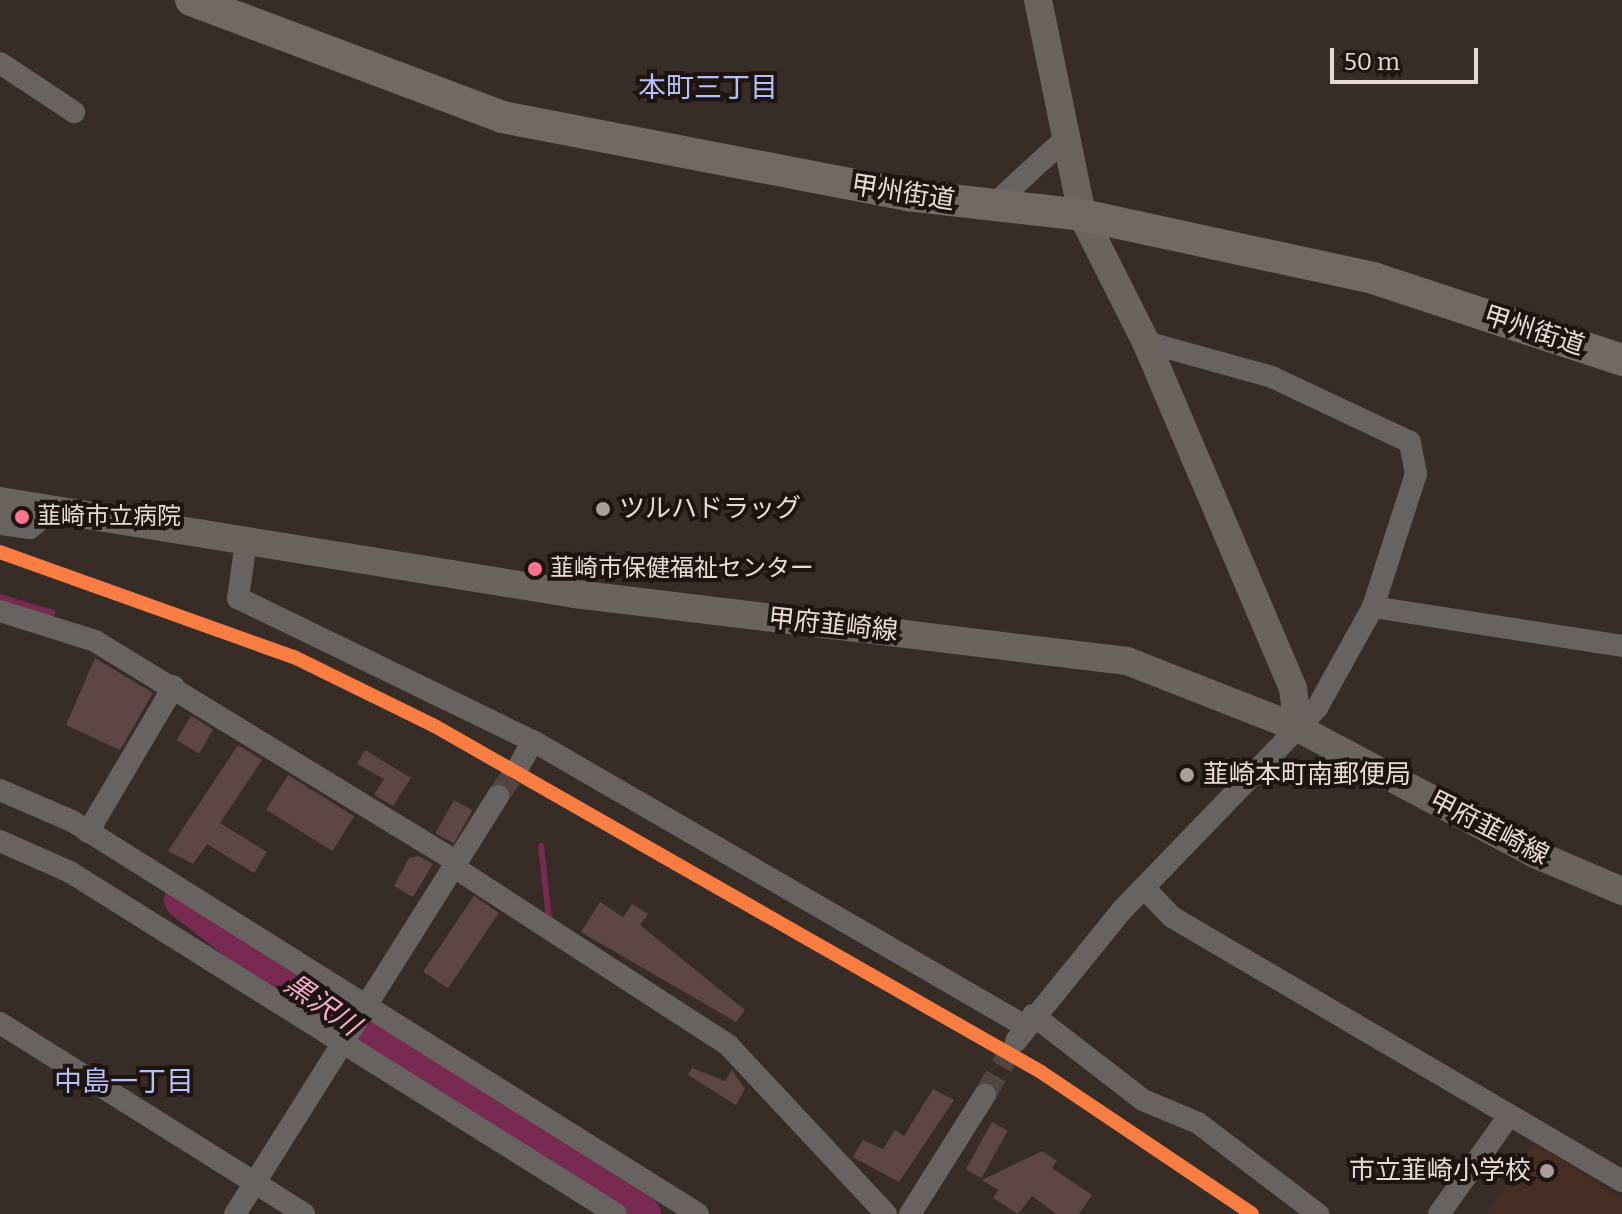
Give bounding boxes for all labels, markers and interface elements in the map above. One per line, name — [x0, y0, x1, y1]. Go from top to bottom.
scale bar — [1334, 32, 1482, 82]
text: 50 m — [1344, 48, 1400, 76]
district label: 本町三丁目 — [638, 71, 778, 105]
street label: 甲州街道 — [849, 169, 957, 217]
street label: 甲州街道 — [1480, 300, 1588, 362]
place label: ツルハドラッグ — [619, 493, 801, 525]
marker: ツルハドラッグ — [594, 500, 612, 518]
place label: 韮崎市立病院 — [37, 503, 181, 531]
marker: 韮崎市立病院 — [14, 509, 30, 525]
place label: 韮崎市保健福祉センター — [550, 555, 814, 583]
marker: 韮崎市保健福祉センター — [527, 561, 543, 577]
street label: 甲府韮崎線 — [767, 603, 899, 647]
place label: 韮崎本町南郵便局 — [1203, 759, 1411, 791]
marker: 韮崎本町南郵便局 — [1178, 766, 1196, 784]
street label: 甲府韮崎線 — [1424, 785, 1554, 871]
water label: 黒沢川 — [278, 967, 366, 1043]
district label: 中島一丁目 — [54, 1065, 194, 1099]
place label: 市立韮崎小学校 — [1349, 1155, 1531, 1187]
marker: 市立韮崎小学校 — [1538, 1162, 1556, 1180]

